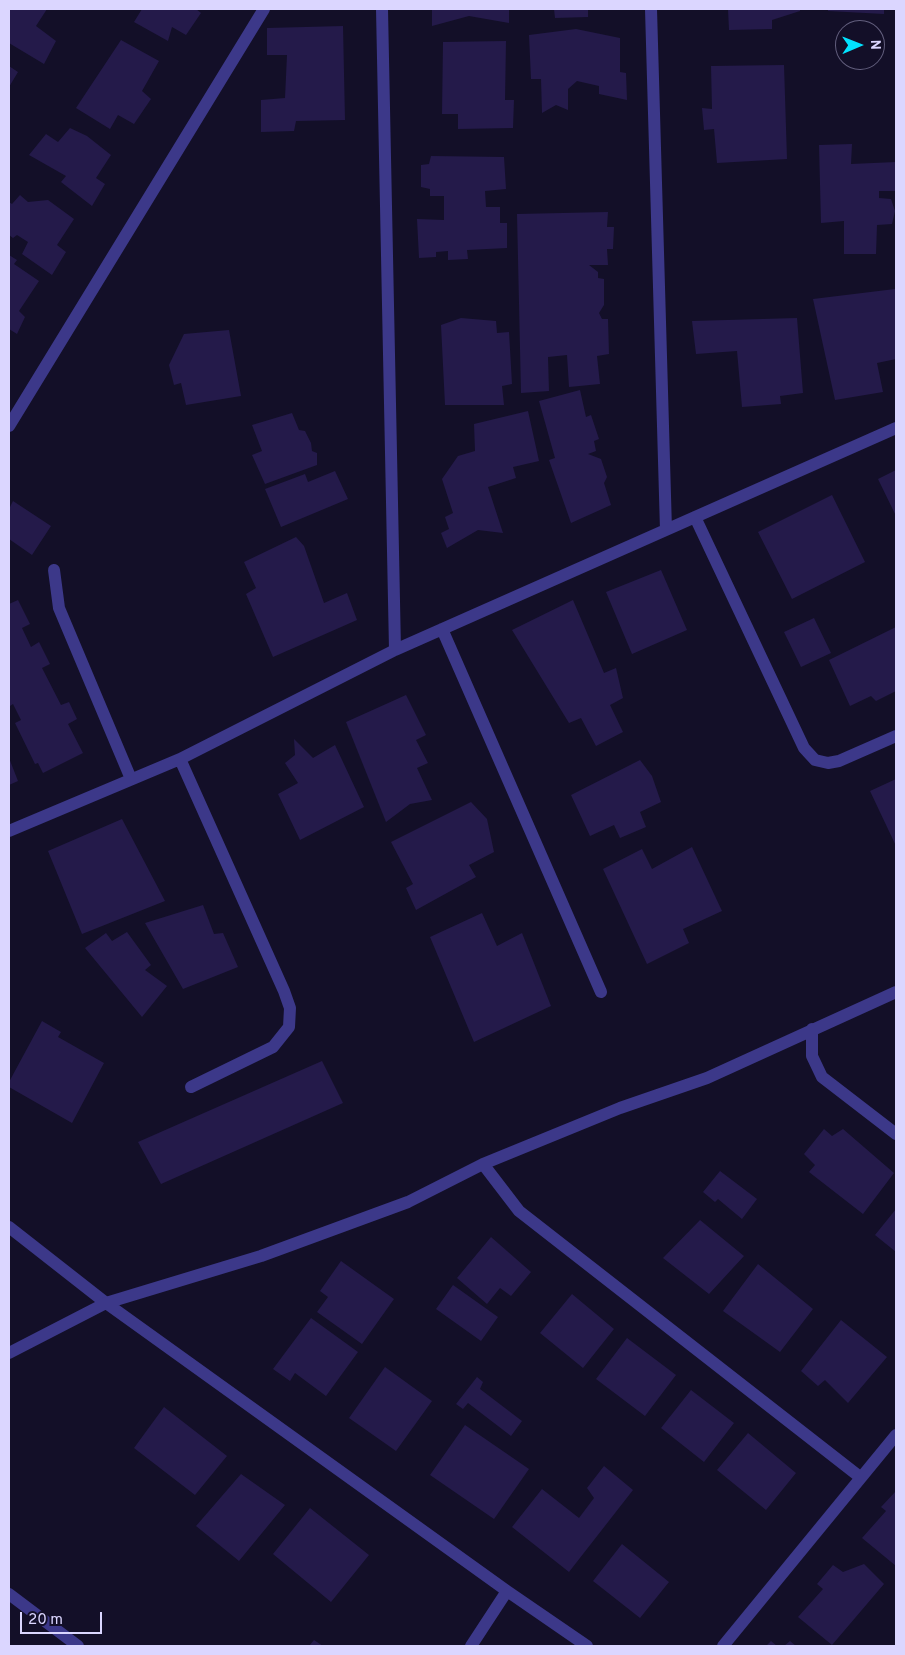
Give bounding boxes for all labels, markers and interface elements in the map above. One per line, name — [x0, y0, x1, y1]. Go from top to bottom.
north arrow — [835, 20, 885, 70]
text: N — [866, 40, 883, 50]
scale bar — [22, 1602, 105, 1634]
text: 20 m — [28, 1611, 63, 1630]

